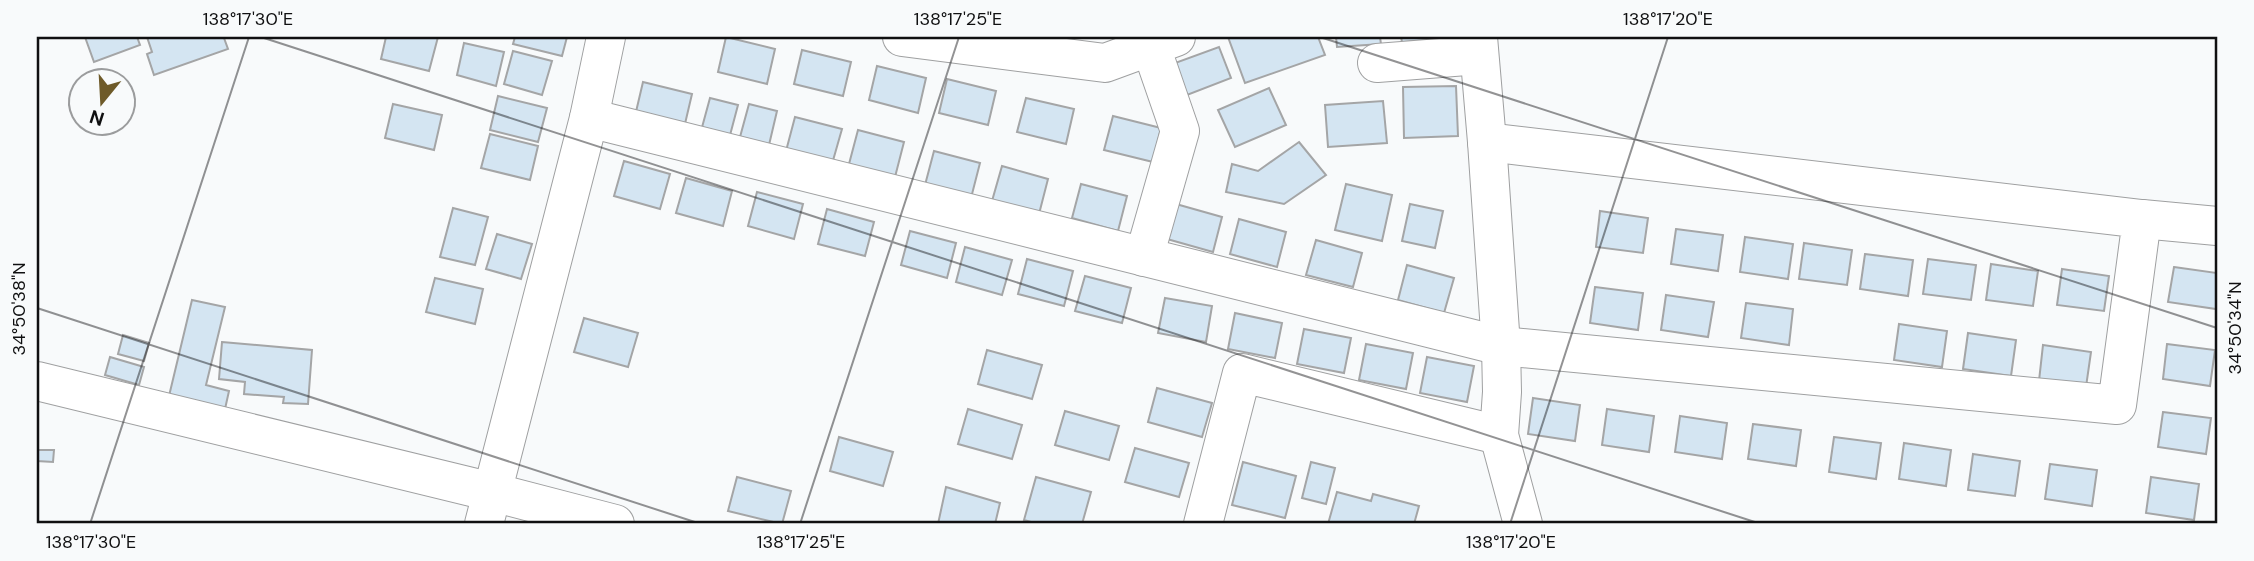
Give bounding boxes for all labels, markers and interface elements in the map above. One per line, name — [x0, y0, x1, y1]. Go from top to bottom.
text: 138°17'30"E — [203, 7, 293, 31]
text: 138°17'25"E — [914, 7, 1002, 31]
text: 138°17'20"E — [1623, 7, 1713, 31]
north arrow — [66, 66, 136, 136]
text: N — [86, 104, 107, 132]
text: 34°50'38"N — [7, 262, 31, 356]
text: 34°50'34"N — [2223, 281, 2247, 375]
text: 138°17'30"E — [46, 530, 136, 554]
text: 138°17'25"E — [757, 530, 845, 554]
text: 138°17'20"E — [1466, 530, 1556, 554]

